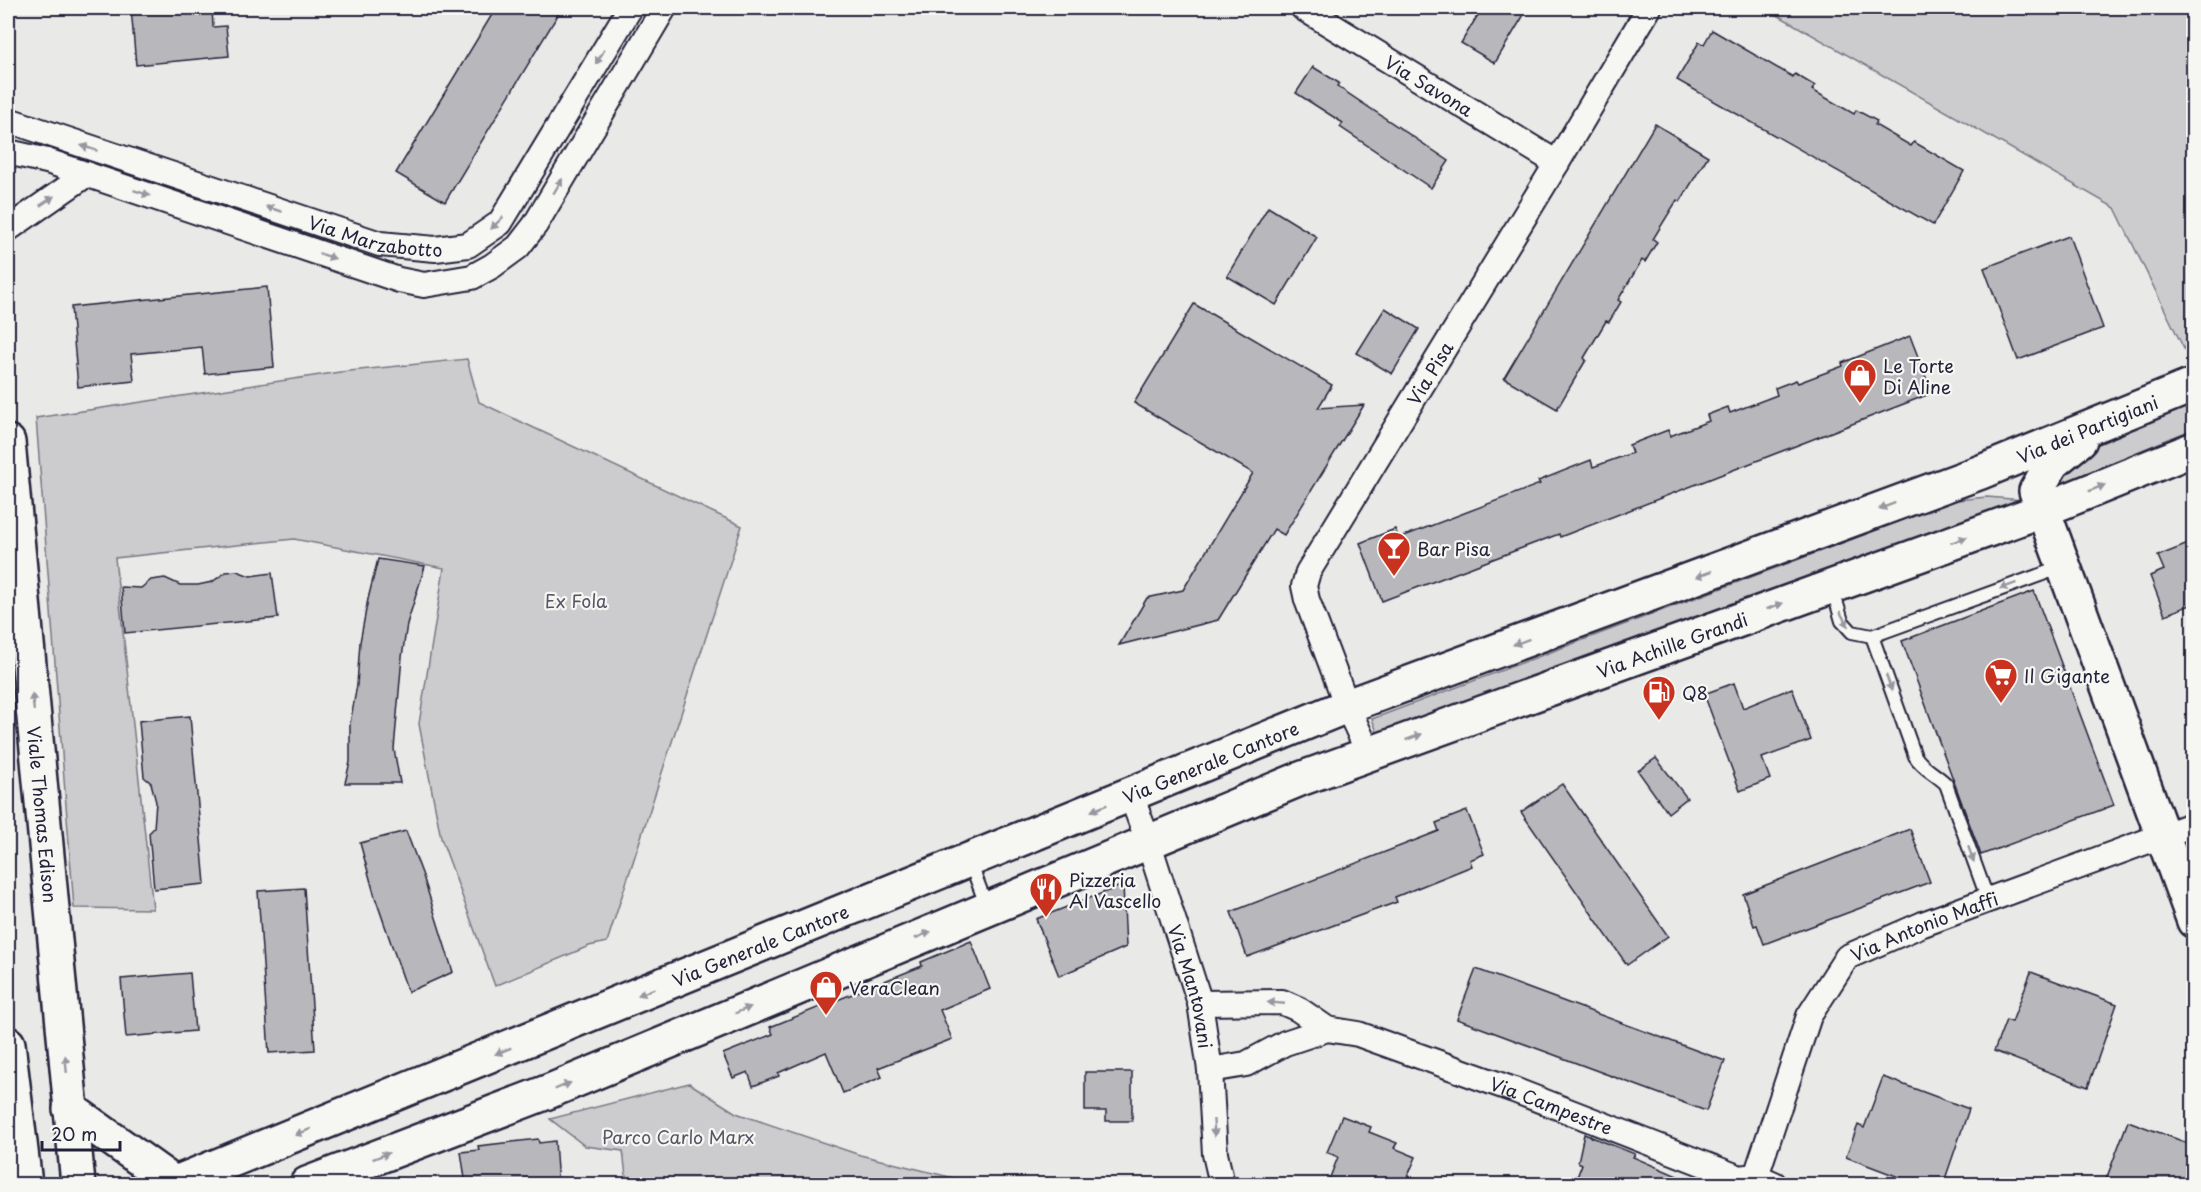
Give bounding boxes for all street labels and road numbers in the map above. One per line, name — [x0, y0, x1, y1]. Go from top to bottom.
street label: Via Savona — [1380, 48, 1479, 123]
street label: Via Marzabotto — [305, 208, 444, 263]
street label: Via Pisa — [1399, 335, 1459, 410]
street label: Via dei Partigiani — [2012, 388, 2162, 470]
street label: Via Achille Grandi — [1593, 605, 1751, 684]
street label: Via Generale Cantore — [1118, 714, 1303, 810]
street label: Viale Thomas Edison — [21, 725, 65, 904]
street label: Via Antonio Maffi — [1846, 884, 2002, 967]
street label: Via Generale Cantore — [668, 897, 852, 993]
street label: Via Mantovani — [1162, 921, 1220, 1050]
street label: Via Campestre — [1486, 1069, 1617, 1141]

